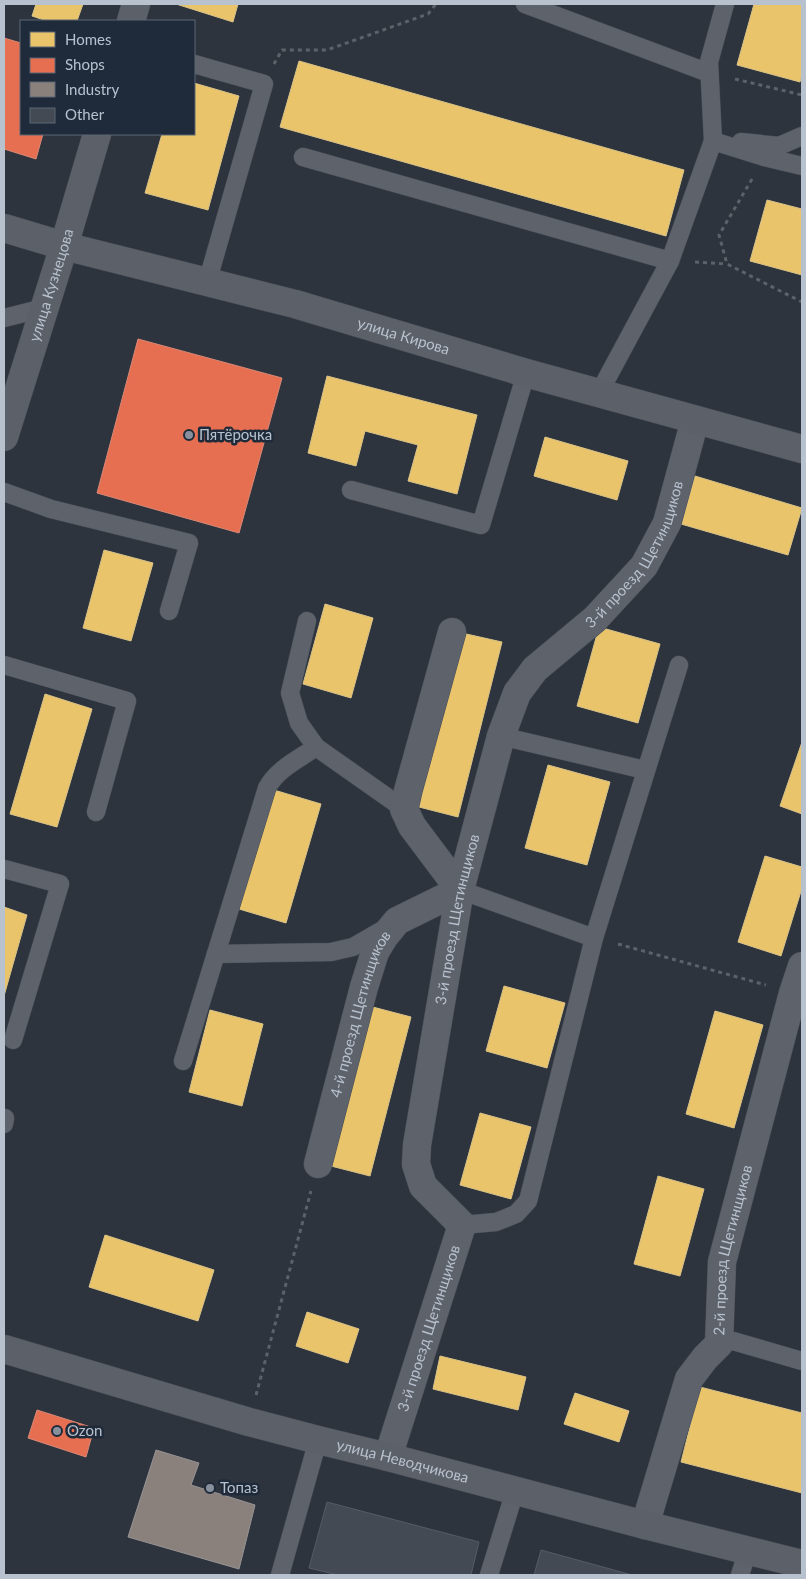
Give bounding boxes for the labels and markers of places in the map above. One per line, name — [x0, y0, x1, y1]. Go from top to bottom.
place label: Пятёрочка — [199, 425, 272, 443]
marker: Пятёрочка — [183, 429, 195, 441]
place label: Ozon — [67, 1421, 102, 1439]
marker: Ozon — [51, 1425, 63, 1437]
place label: Топаз — [220, 1478, 258, 1496]
marker: Топаз — [204, 1482, 216, 1494]

